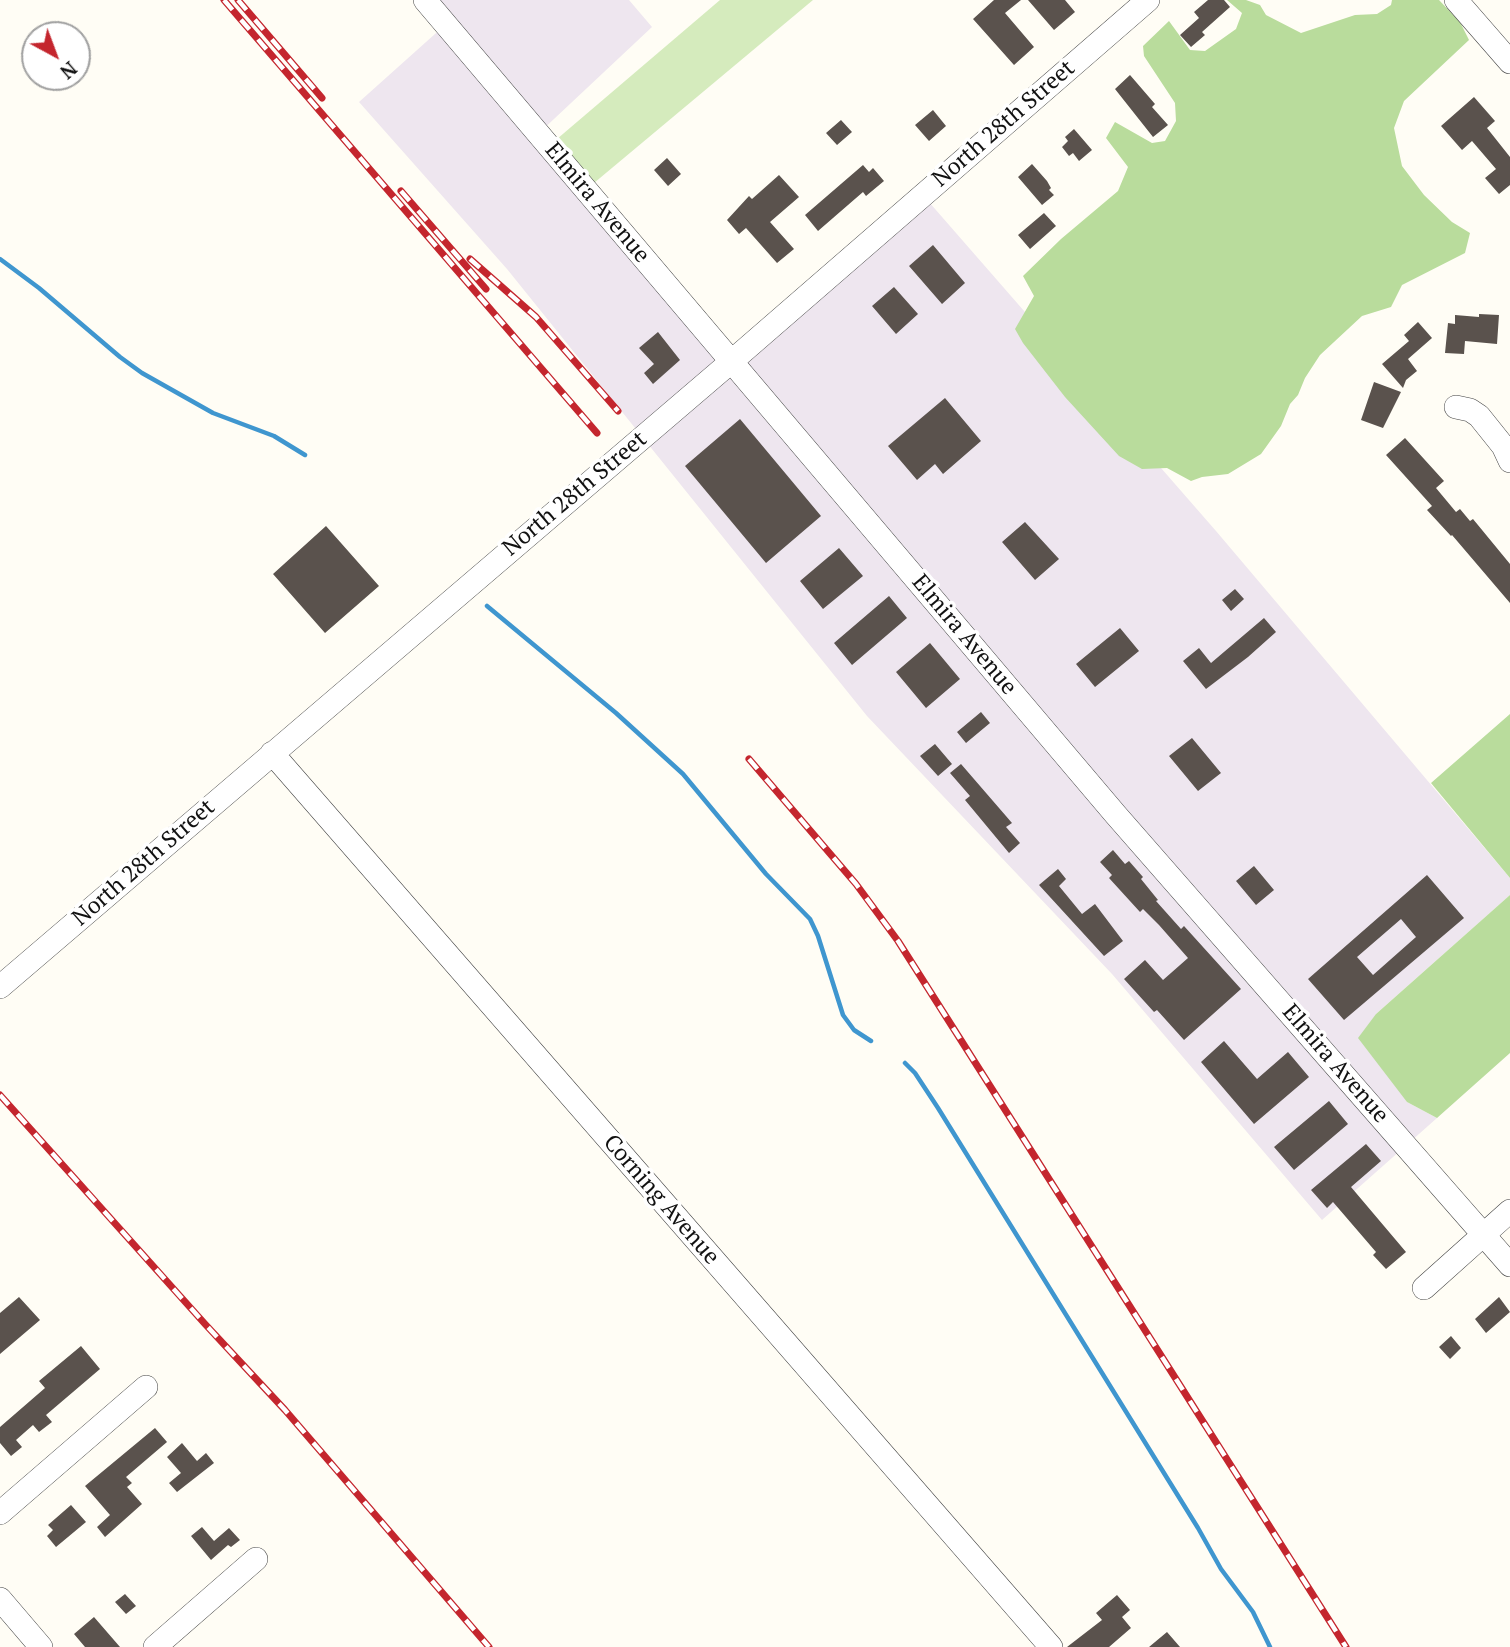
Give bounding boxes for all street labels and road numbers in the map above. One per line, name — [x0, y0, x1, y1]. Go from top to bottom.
street label: North 28th Street — [927, 55, 1081, 193]
street label: Elmira Avenue — [539, 137, 655, 269]
street label: North 28th Street — [497, 426, 653, 562]
street label: Elmira Avenue — [906, 569, 1022, 701]
street label: North 28th Street — [67, 794, 221, 932]
street label: Elmira Avenue — [1276, 999, 1394, 1129]
street label: Corning Avenue — [597, 1129, 725, 1271]

